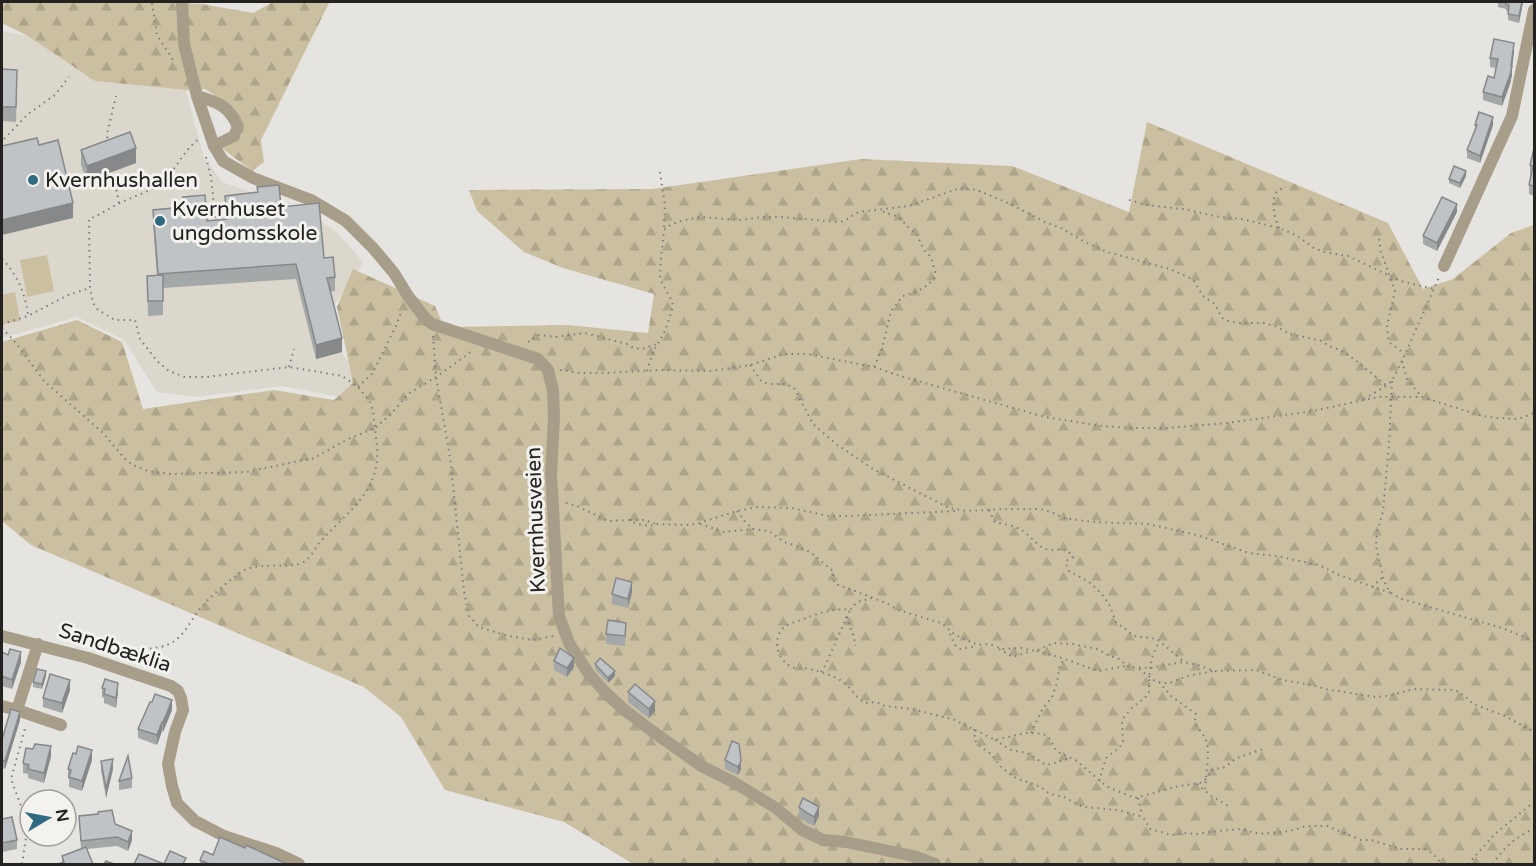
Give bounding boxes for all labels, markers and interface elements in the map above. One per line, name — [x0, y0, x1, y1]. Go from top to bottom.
place label: Kvernhushallen — [45, 168, 198, 193]
marker: Kvernhushallen — [26, 173, 40, 187]
place label: Kvernhuset ungdomsskole — [172, 197, 318, 246]
marker: Kvernhuset ungdomsskole — [153, 214, 167, 228]
street label: Kvernhusveien — [521, 447, 551, 593]
street label: Sandbæklia — [56, 618, 174, 678]
north arrow — [18, 788, 78, 848]
text: N — [51, 808, 73, 824]

